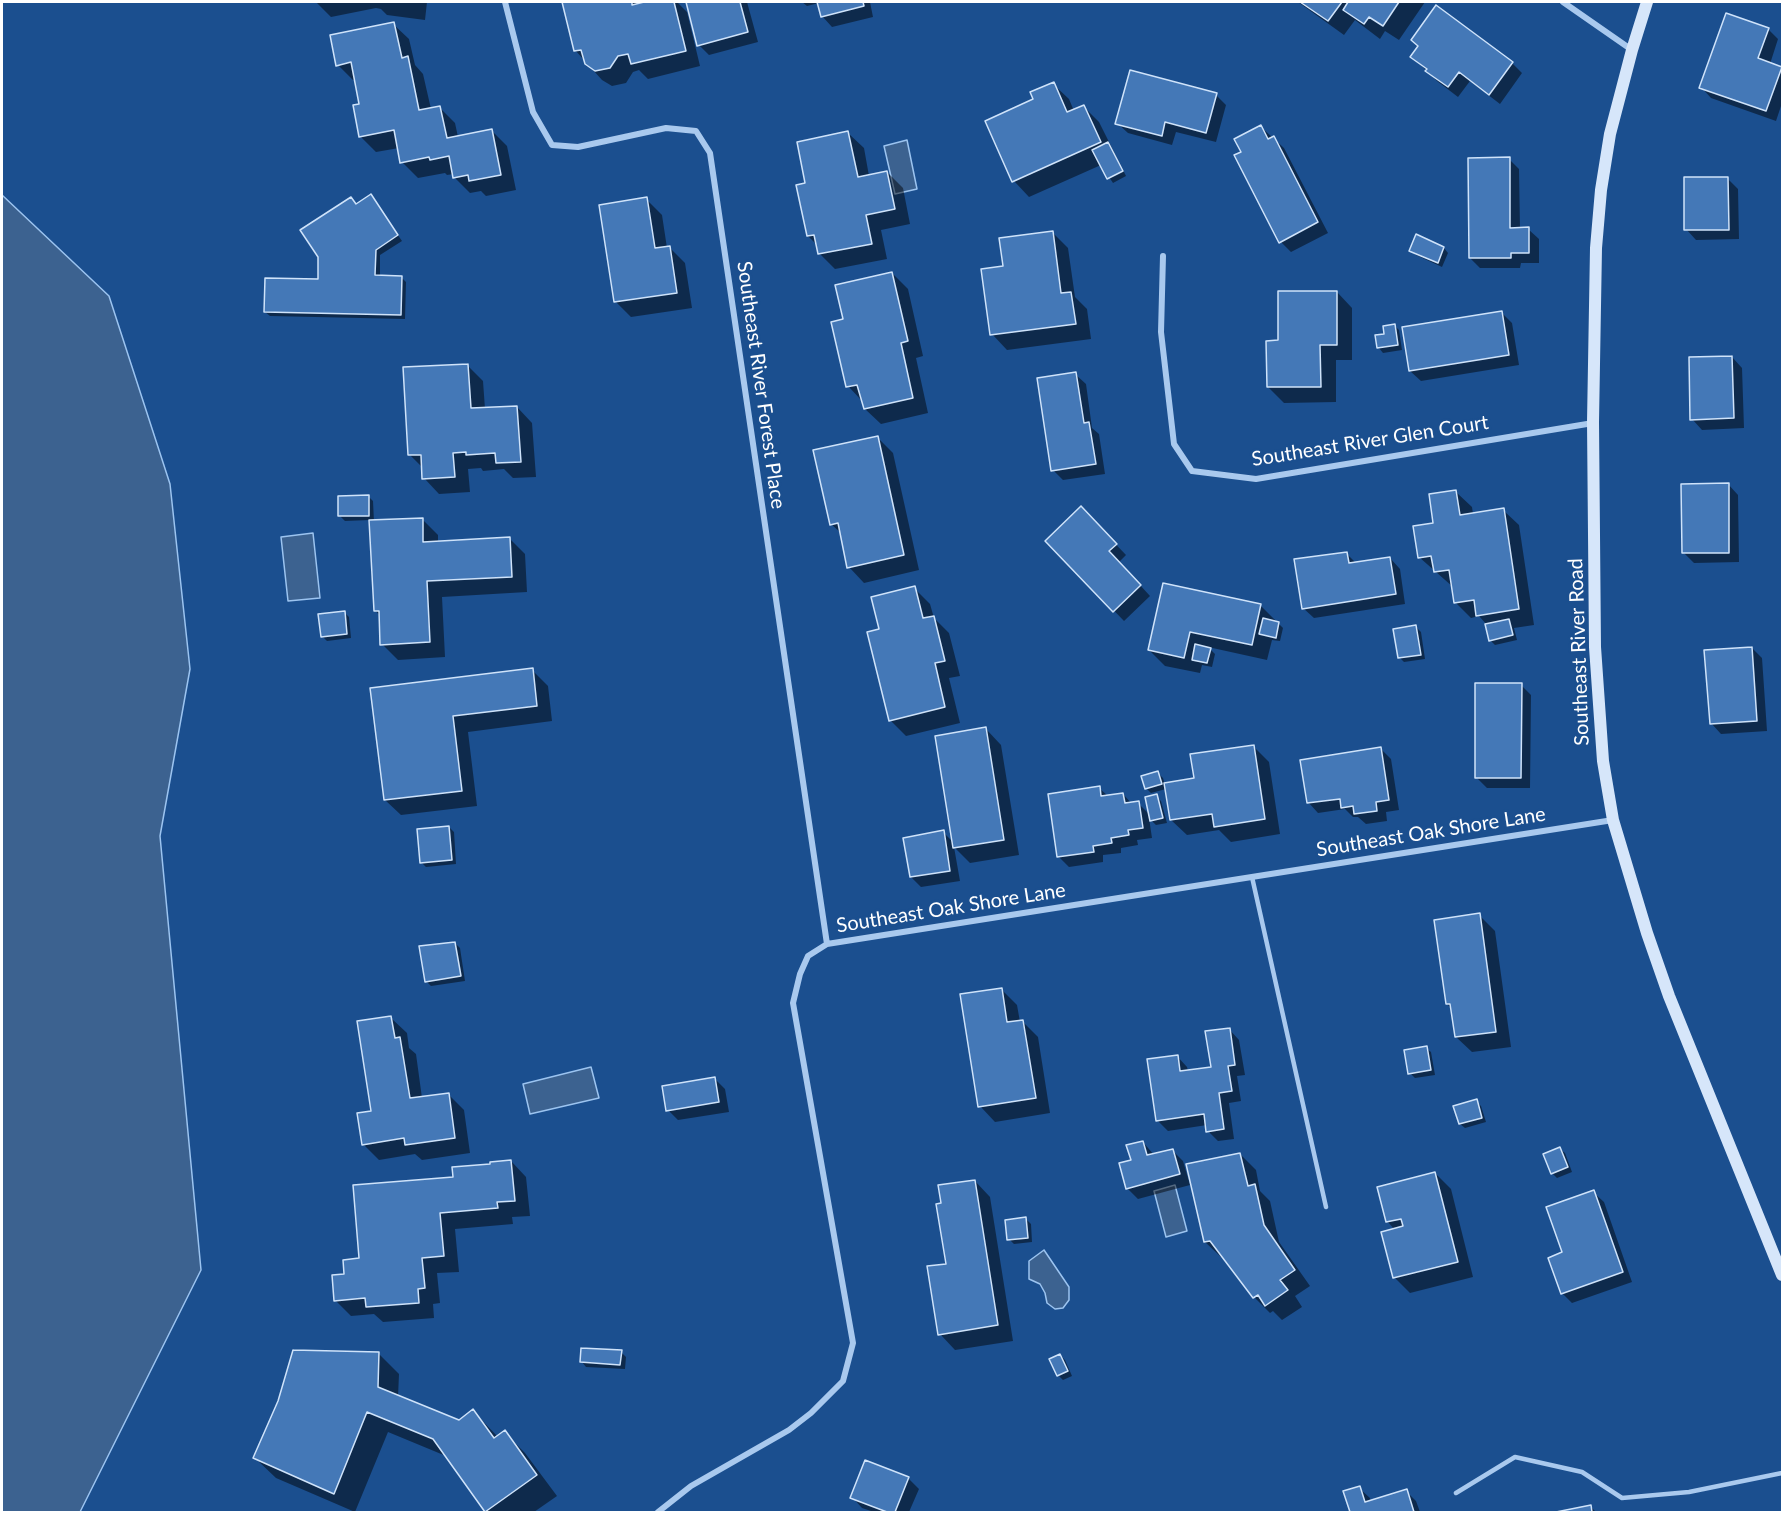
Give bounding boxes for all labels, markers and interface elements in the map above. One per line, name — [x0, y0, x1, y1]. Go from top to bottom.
street label: Southeast River Forest Place — [732, 260, 790, 510]
street label: Southeast River Glen Court — [1250, 410, 1490, 472]
street label: Southeast River Road — [1564, 558, 1594, 746]
street label: Southeast Oak Shore Lane — [1315, 802, 1547, 862]
street label: Southeast Oak Shore Lane — [835, 878, 1067, 938]

